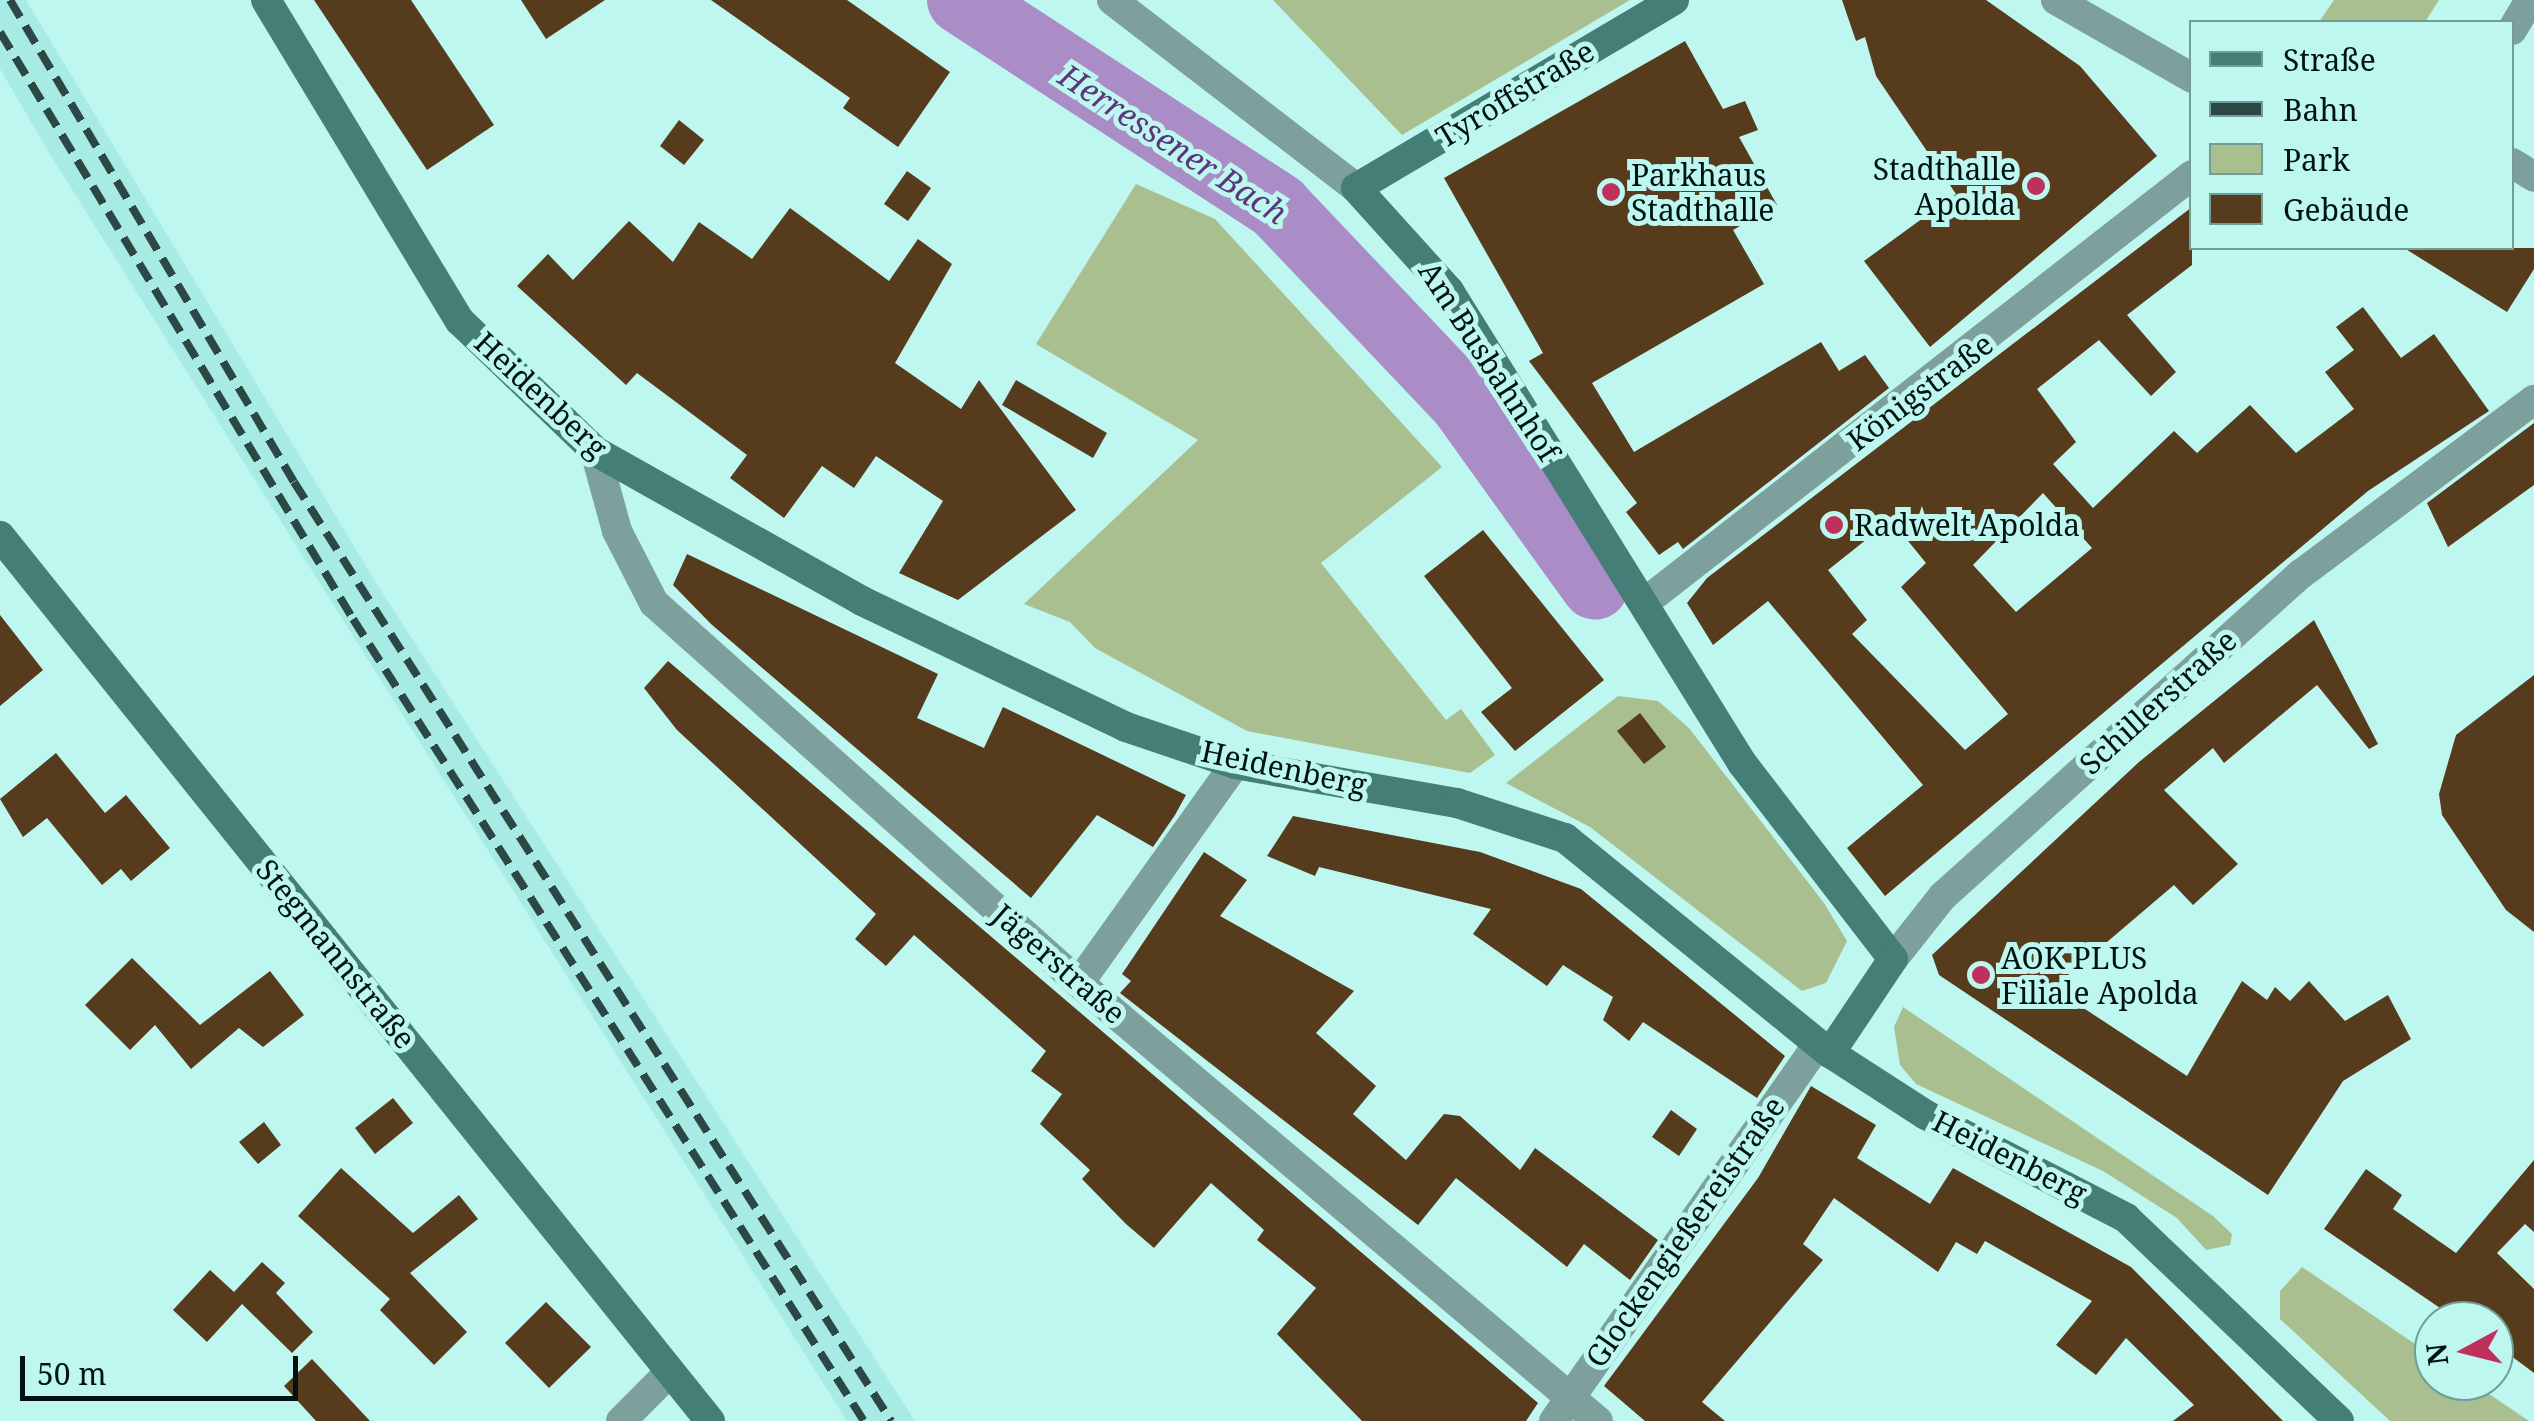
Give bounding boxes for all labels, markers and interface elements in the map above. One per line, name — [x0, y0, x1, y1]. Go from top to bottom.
legend — [2189, 20, 2514, 250]
street label: Tyroffstraße — [1429, 33, 1601, 155]
text: Straße — [2283, 39, 2376, 80]
water label: Herressener Bach — [1052, 56, 1294, 232]
text: Bahn — [2283, 89, 2358, 130]
text: Park — [2283, 139, 2350, 180]
place label: Stadthalle Apolda — [1873, 151, 2016, 222]
place label: Parkhaus Stadthalle — [1631, 157, 1774, 228]
marker: Stadthalle Apolda — [2025, 175, 2047, 197]
marker: Parkhaus Stadthalle — [1600, 181, 1622, 203]
text: Gebäude — [2283, 189, 2409, 230]
street label: Am Busbahnhof — [1411, 254, 1567, 468]
street label: Heidenberg — [467, 325, 615, 465]
street label: Königstraße — [1840, 326, 2000, 458]
place label: Radwelt Apolda — [1854, 507, 2080, 543]
marker: Radwelt Apolda — [1823, 514, 1845, 536]
street label: Schillerstraße — [2072, 622, 2244, 782]
street label: Heidenberg — [1198, 733, 1370, 803]
street label: Stegmannstraße — [249, 852, 423, 1056]
street label: Jägerstraße — [985, 897, 1133, 1031]
place label: AOK PLUS Filiale Apolda — [2001, 940, 2199, 1010]
marker: AOK PLUS Filiale Apolda — [1970, 964, 1992, 986]
street label: Glockengießereistraße — [1578, 1090, 1792, 1374]
street label: Heidenberg — [1927, 1103, 2093, 1211]
north arrow — [2414, 1301, 2514, 1401]
scale bar — [25, 1336, 302, 1398]
text: N — [2416, 1341, 2456, 1368]
text: 50 m — [37, 1353, 107, 1394]

